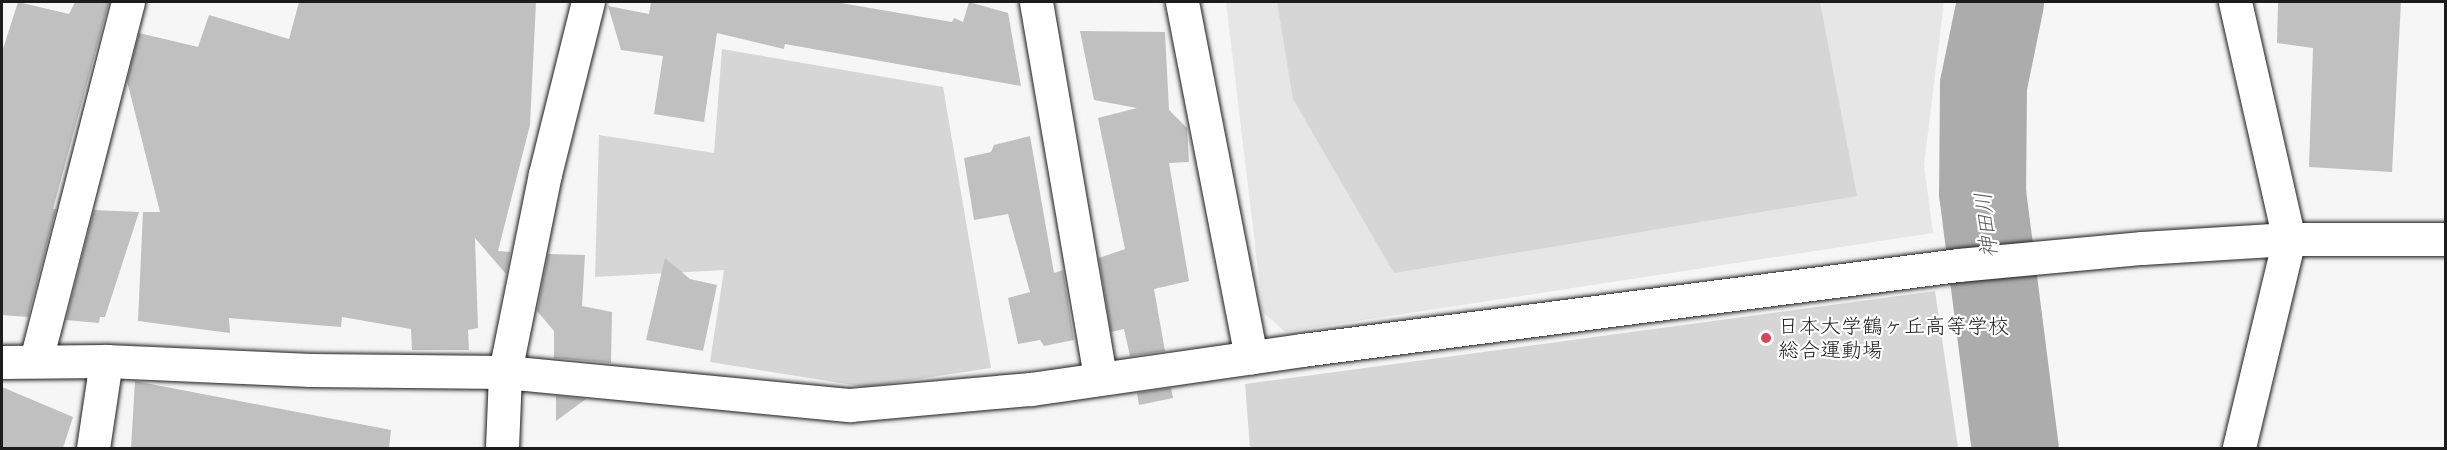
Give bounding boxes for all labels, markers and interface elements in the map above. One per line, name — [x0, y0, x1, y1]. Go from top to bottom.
water label: 神田川 — [1970, 191, 2004, 259]
place label: 日本大学鶴ヶ丘高等学校 総合運動場 — [1778, 313, 2009, 363]
marker: 日本大学鶴ヶ丘高等学校 総合運動場 — [1759, 331, 1773, 345]

